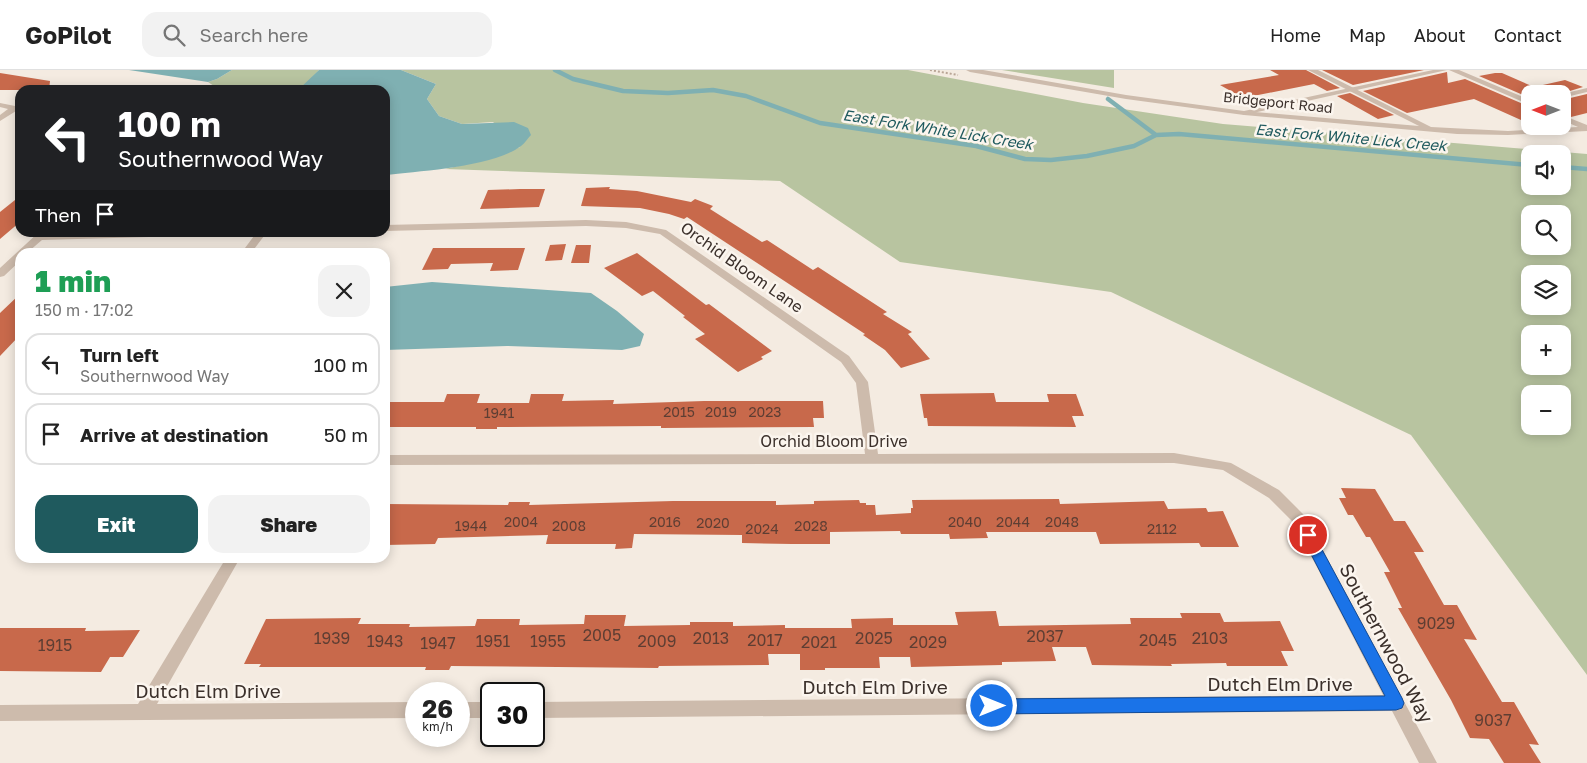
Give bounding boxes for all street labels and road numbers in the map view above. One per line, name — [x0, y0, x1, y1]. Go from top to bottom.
street label: Bridgeport Road — [1222, 88, 1334, 116]
street label: Orchid Bloom Lane — [677, 217, 807, 317]
street label: Orchid Bloom Drive — [760, 431, 908, 451]
street label: Southernwood Way — [1335, 559, 1439, 727]
street label: Dutch Elm Drive — [1207, 672, 1353, 695]
street label: Dutch Elm Drive — [802, 675, 948, 698]
street label: Dutch Elm Drive — [135, 679, 281, 702]

